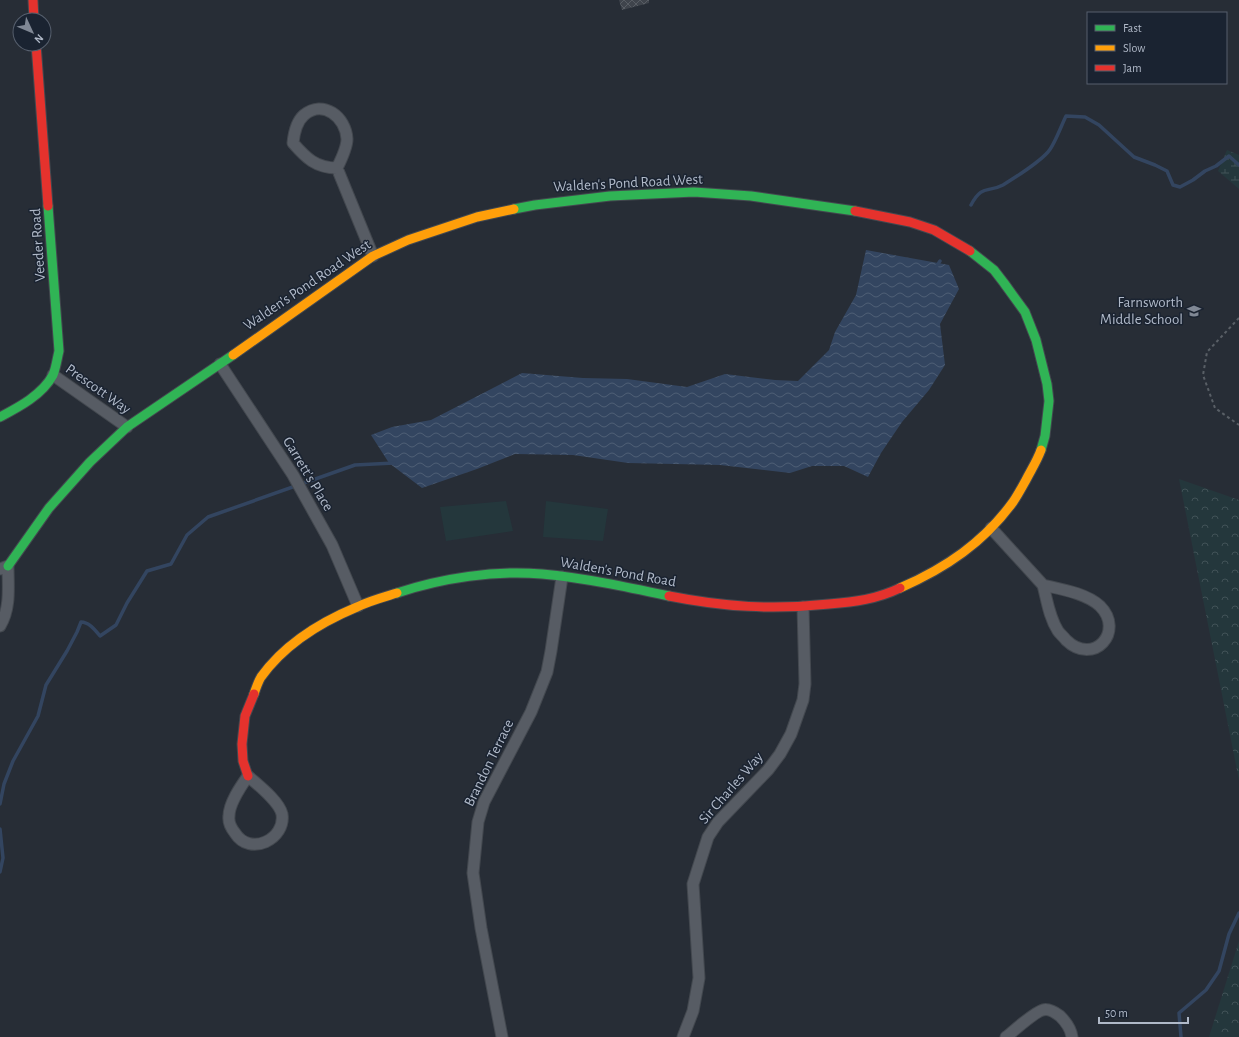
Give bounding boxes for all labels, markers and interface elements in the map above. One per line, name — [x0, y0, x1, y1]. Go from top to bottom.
north arrow — [12, 12, 52, 52]
legend — [1087, 12, 1227, 84]
text: Fast — [1123, 22, 1142, 34]
text: N — [32, 32, 45, 45]
text: Slow — [1123, 42, 1145, 54]
text: Jam — [1123, 62, 1142, 74]
street label: Walden's Pond Road West — [553, 172, 703, 194]
street label: Veeder Road — [28, 208, 48, 282]
street label: Walden's Pond Road West — [241, 237, 373, 333]
place label: Farnsworth Middle School — [1100, 295, 1183, 327]
school or university icon: Farnsworth Middle School — [1186, 303, 1202, 319]
street label: Prescott Way — [63, 361, 134, 417]
street label: Garrett's Place — [280, 434, 336, 514]
street label: Walden's Pond Road — [559, 554, 677, 590]
street label: Brandon Terrace — [461, 717, 517, 809]
street label: Sir Charles Way — [696, 749, 766, 827]
scale bar — [1099, 999, 1188, 1025]
text: 50 m — [1105, 1007, 1128, 1019]

